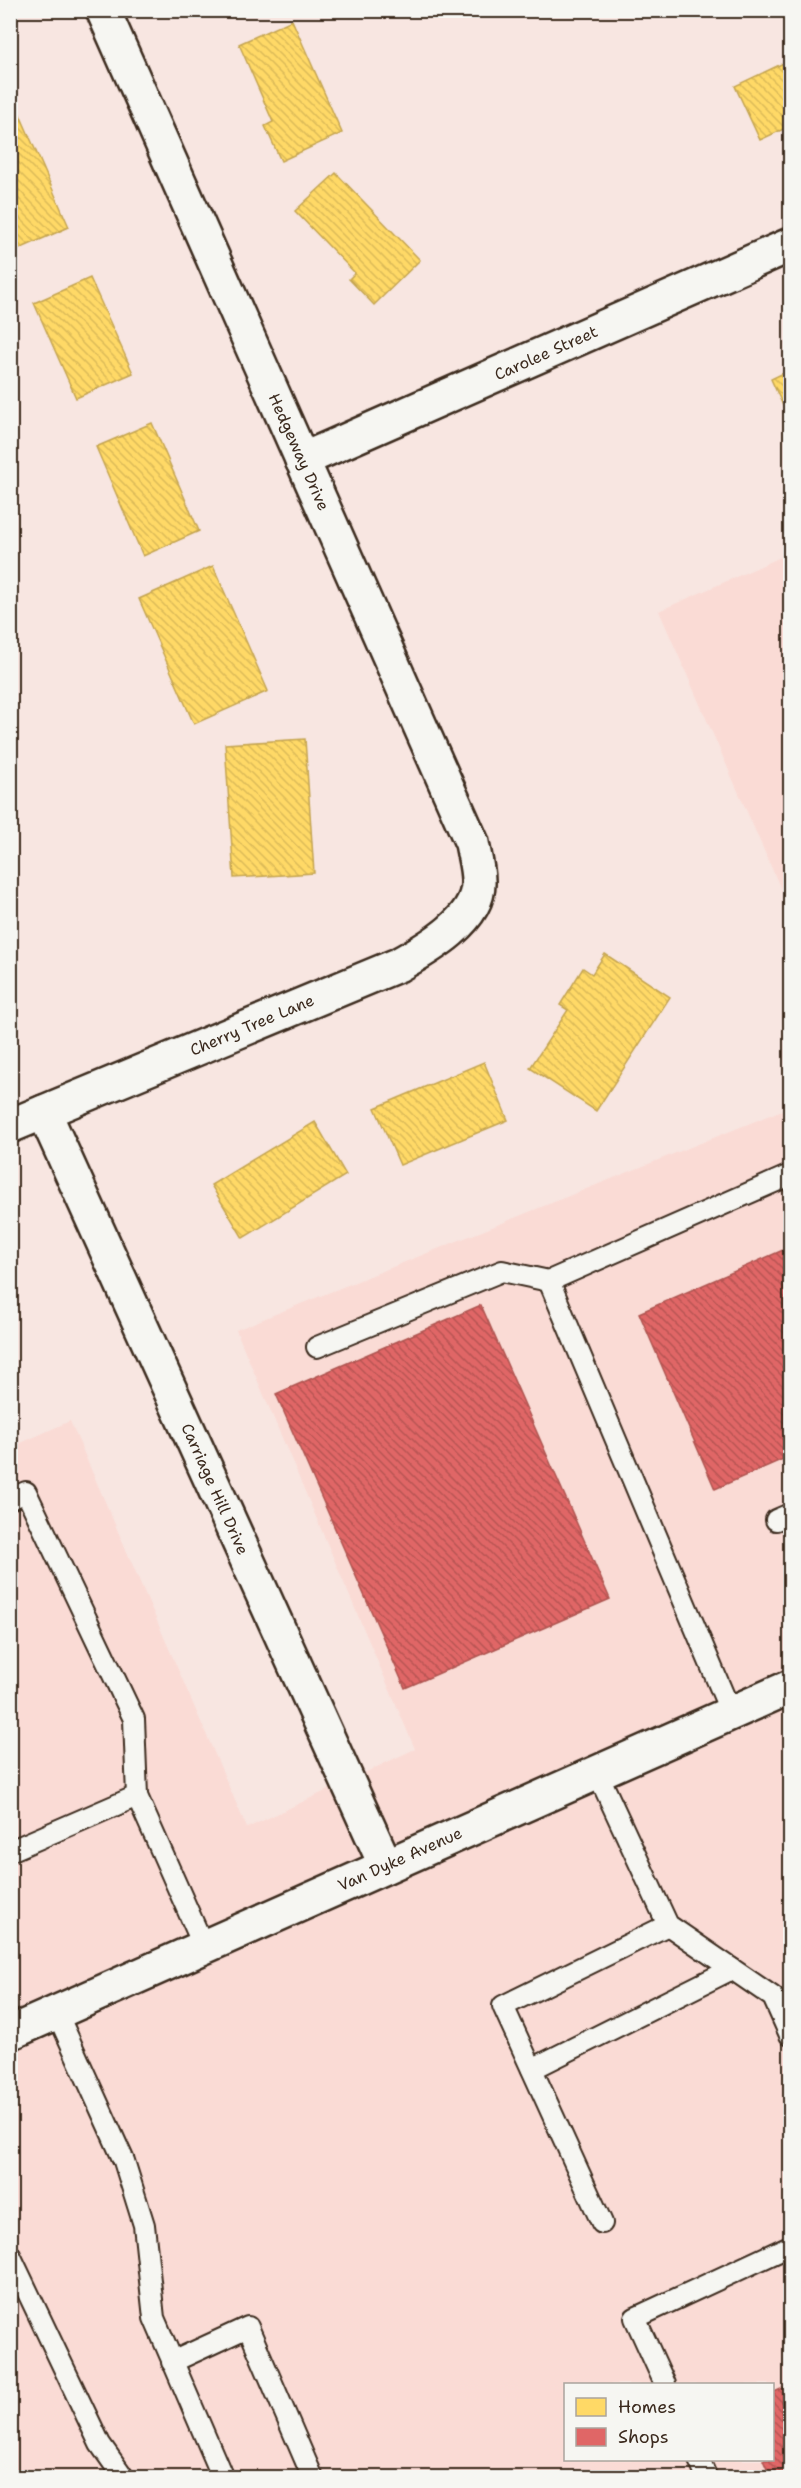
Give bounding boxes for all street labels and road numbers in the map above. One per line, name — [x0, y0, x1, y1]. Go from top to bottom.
street label: Carolee Street — [491, 321, 601, 385]
street label: Hedgeway Drive — [264, 390, 334, 514]
street label: Cherry Tree Lane — [187, 989, 317, 1061]
street label: Carriage Hill Drive — [177, 1420, 253, 1558]
street label: Van Dyke Avenue — [335, 1822, 465, 1896]

